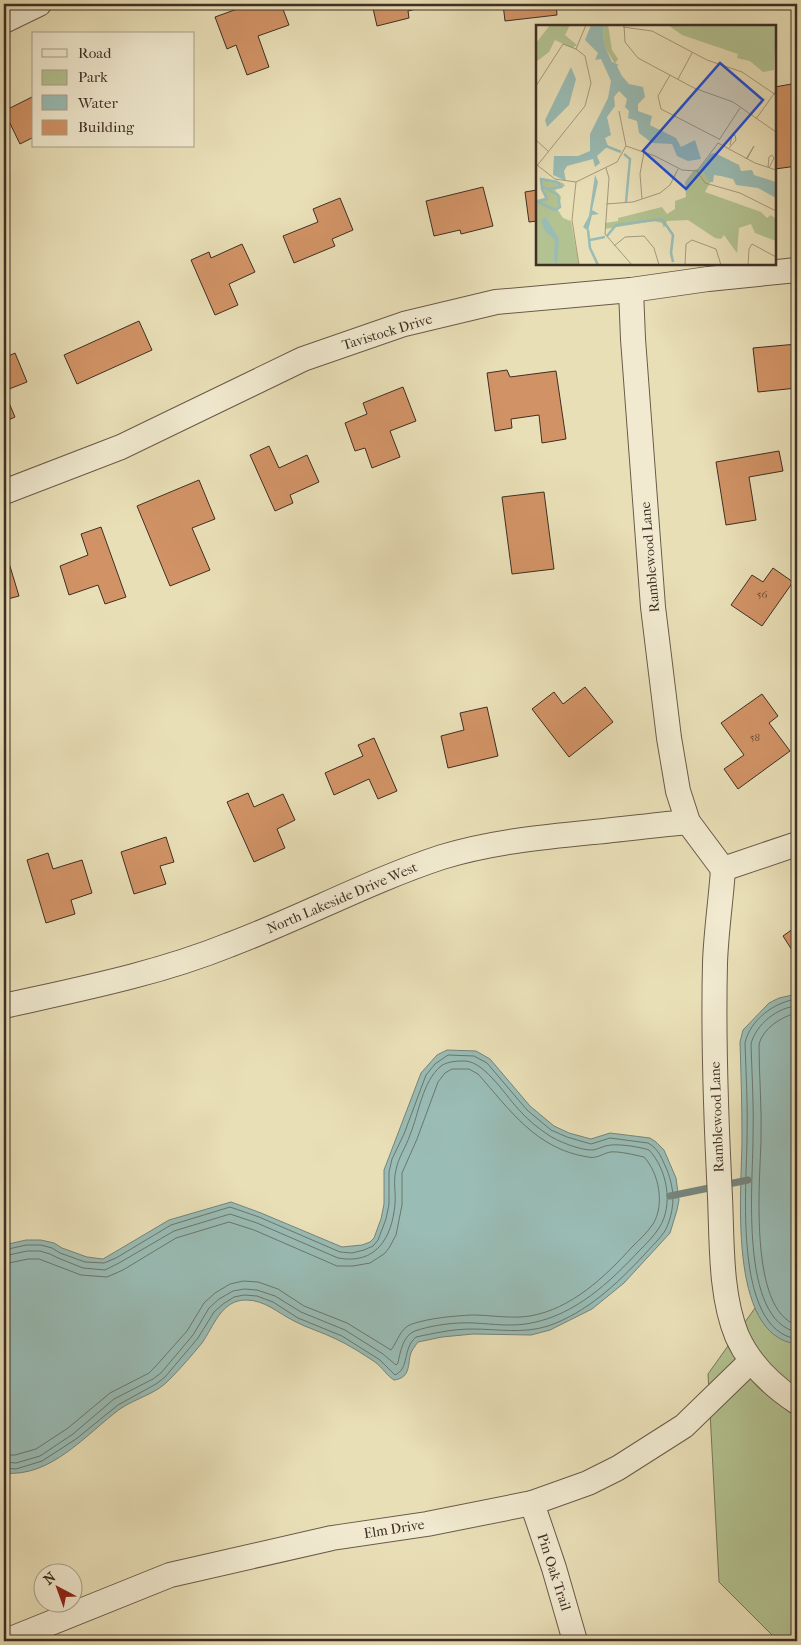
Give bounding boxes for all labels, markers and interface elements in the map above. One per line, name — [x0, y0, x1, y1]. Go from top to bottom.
inset map — [536, 25, 776, 265]
legend — [32, 32, 195, 148]
text: Road — [78, 44, 112, 62]
text: Park — [78, 68, 108, 86]
text: Water — [77, 94, 118, 112]
text: Building — [78, 118, 135, 136]
street label: Tavistock Drive — [340, 310, 434, 354]
street label: Ramblewood Lane — [637, 501, 663, 613]
house number: 56 — [757, 588, 767, 601]
house number: 58 — [750, 731, 760, 744]
street label: North Lakeside Drive West — [264, 859, 420, 937]
street label: Ramblewood Lane — [707, 1061, 727, 1173]
street label: Elm Drive — [362, 1516, 426, 1542]
street label: Pin Oak Trail — [533, 1531, 575, 1613]
north arrow — [32, 1562, 82, 1612]
text: N — [40, 1568, 60, 1588]

